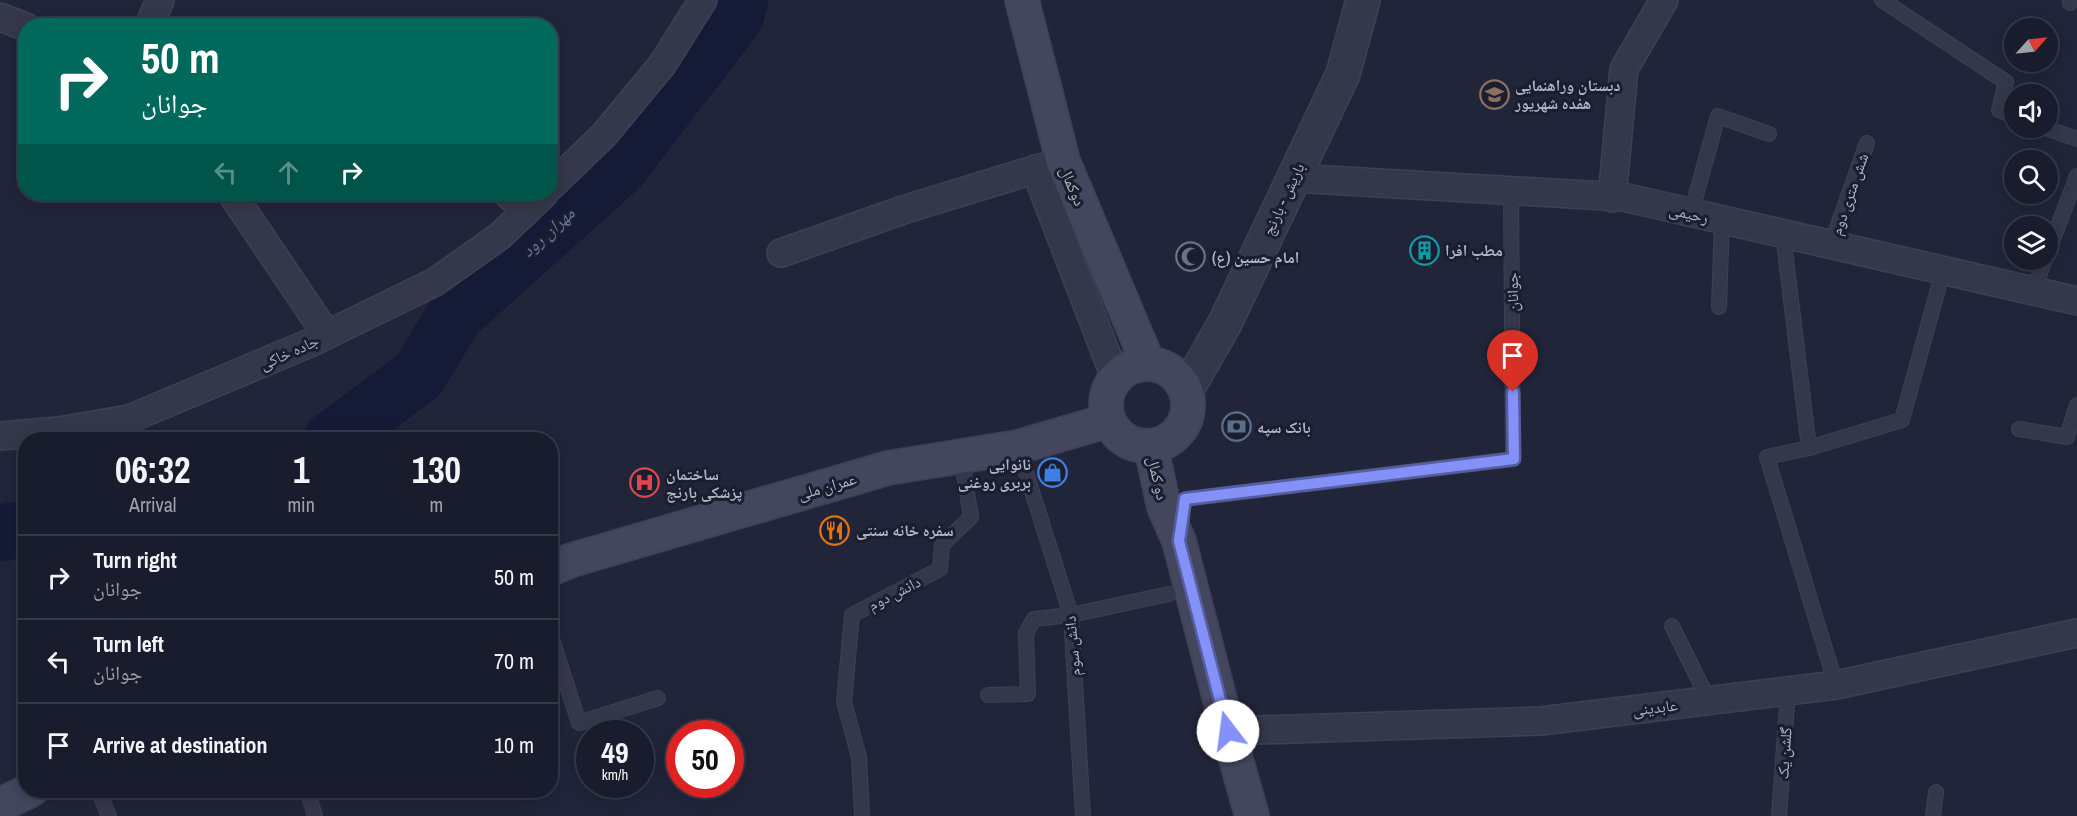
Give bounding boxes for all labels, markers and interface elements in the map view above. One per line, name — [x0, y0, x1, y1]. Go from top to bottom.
north arrow — [2004, 18, 2058, 72]
map controls — [2004, 18, 2058, 270]
text: 50 m — [141, 30, 220, 86]
icon: right — [42, 42, 120, 120]
place label: دبستان وراهنمایی هفده شهریور — [1514, 74, 1620, 114]
school or university icon: دبستان وراهنمایی هفده شهریور — [1478, 78, 1510, 110]
button: sound — [2004, 84, 2058, 138]
text: جوانان — [141, 85, 207, 121]
street label: شش متری دوم — [1825, 150, 1873, 238]
button: search — [2004, 150, 2058, 204]
icon: left — [209, 156, 242, 189]
icon: ahead — [272, 156, 305, 189]
icon: right — [335, 156, 368, 189]
street label: باریش - بارنج — [1257, 159, 1309, 239]
street label: دوکمال — [1055, 163, 1091, 209]
street label: رحیمی — [1667, 198, 1711, 228]
water label: مهران رود — [515, 200, 580, 262]
button: layers — [2004, 216, 2058, 270]
building icon: مطب افرا — [1408, 234, 1440, 266]
place label: مطب افرا — [1445, 239, 1503, 261]
mosque icon: امام حسین (ع) — [1175, 241, 1207, 273]
place label: امام حسین (ع) — [1212, 246, 1299, 269]
street label: جوانان — [1501, 272, 1523, 312]
street label: جاده خاکی — [256, 329, 322, 375]
pin — [1487, 330, 1538, 392]
icon: arrive — [1496, 339, 1529, 372]
bank icon: بانک سپه — [1220, 411, 1252, 443]
place label: بانک سپه — [1257, 416, 1311, 438]
text: 06:32 — [115, 446, 190, 494]
text: 1 — [293, 446, 309, 494]
text: 130 — [412, 446, 461, 494]
place label: نانوایی بربری روغنی — [958, 453, 1031, 493]
street label: دو کمال — [1142, 454, 1174, 502]
shop icon: نانوایی بربری روغنی — [1036, 457, 1068, 489]
place label: ساختمان پزشکی بارنج — [666, 463, 742, 503]
hospital icon: ساختمان پزشکی بارنج — [629, 467, 661, 499]
street label: عمران ملی — [795, 467, 859, 505]
text: Arrival — [129, 491, 176, 518]
text: min — [287, 491, 315, 518]
text: m — [430, 491, 443, 518]
restaurant icon: سفره خانه سنتی — [819, 514, 851, 546]
place label: سفره خانه سنتی — [856, 519, 954, 541]
text: Turn right — [93, 545, 177, 575]
icon: right — [42, 561, 75, 594]
text: 50 m — [494, 562, 534, 592]
street label: دانش دوم — [864, 570, 924, 616]
text: جوانان — [93, 575, 142, 602]
street label: دانش سوم — [1058, 615, 1086, 677]
text: Turn left — [93, 629, 164, 659]
icon: left — [42, 645, 75, 678]
text: 70 m — [494, 646, 534, 676]
text: جوانان — [93, 659, 142, 686]
street label: عابدینی — [1631, 693, 1679, 721]
position arrow — [1196, 699, 1260, 763]
speed limit sign: 50 — [666, 720, 744, 798]
street label: گلشن یک — [1771, 726, 1797, 780]
icon: arrive — [42, 729, 75, 762]
text: Arrive at destination — [93, 730, 267, 760]
text: 10 m — [494, 730, 534, 760]
text: 49 — [601, 732, 629, 772]
text: km/h — [602, 764, 628, 785]

